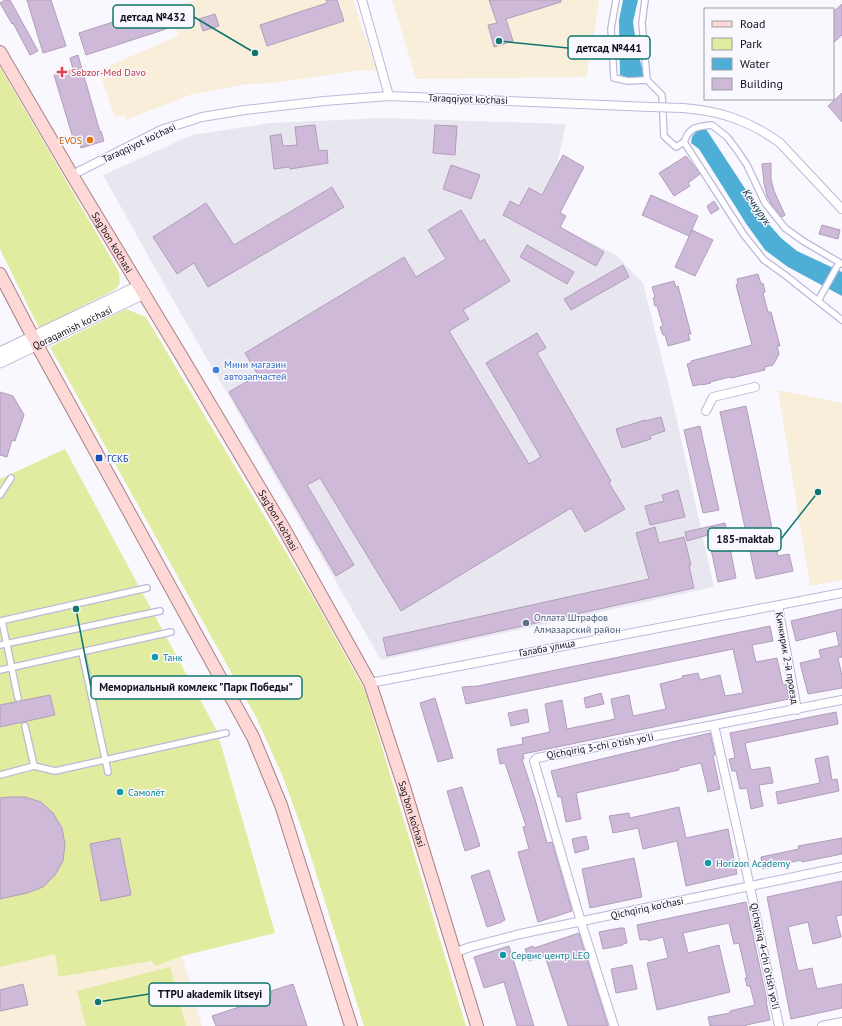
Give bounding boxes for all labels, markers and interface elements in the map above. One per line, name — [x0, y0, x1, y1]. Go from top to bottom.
callout: детсад №432 — [113, 5, 194, 28]
legend — [704, 8, 834, 100]
text: детсад №432 — [119, 10, 186, 24]
text: Road — [740, 16, 765, 31]
callout: детсад №441 — [568, 36, 650, 59]
text: Park — [740, 36, 762, 51]
text: детсад №441 — [575, 41, 642, 55]
text: Water — [740, 56, 770, 71]
marker: Sebzor-Med Davo — [56, 66, 68, 78]
place label: Sebzor-Med Davo — [71, 66, 146, 79]
text: Building — [740, 76, 783, 91]
street label: Taraqqiyot ko'chasi — [428, 91, 508, 107]
street label: Taraqqiyot ko'chasi — [100, 120, 178, 166]
place label: EVOS — [59, 134, 82, 147]
marker: EVOS — [85, 135, 95, 145]
water label: Кечкурук — [739, 186, 775, 229]
street label: Sag’bon ko’chasi — [89, 209, 136, 275]
street label: Qoraqamish ko'chasi — [30, 303, 114, 352]
place label: Мини магазин автозапчастей — [224, 358, 286, 383]
marker: Мини магазин автозапчастей — [211, 365, 221, 375]
place label: ГСКБ — [107, 452, 129, 465]
marker: ГСКБ — [94, 453, 104, 463]
street label: Sag’bon ko’chasi — [256, 487, 302, 553]
callout: 185-maktab — [708, 528, 781, 551]
text: 185-maktab — [716, 532, 774, 546]
place label: Оплата Штрафов Aлмазарский район — [534, 611, 621, 636]
street label: Кичкирик 2-й проезд — [773, 611, 802, 706]
marker: Оплата Штрафов Aлмазарский район — [521, 618, 531, 628]
street label: Галаба улица — [518, 636, 576, 660]
place label: Танк — [163, 651, 183, 664]
marker: Танк — [150, 652, 160, 662]
callout: Мемориальный комлекс "Парк Победы" — [91, 676, 302, 699]
text: Мемориальный комлекс "Парк Победы" — [99, 680, 293, 694]
street label: Qichqiriq 3-chi o'tish yo'li — [545, 730, 655, 762]
street label: Sag’bon ko’chasi — [396, 779, 428, 849]
place label: Самолёт — [128, 786, 165, 799]
marker: Самолёт — [115, 787, 125, 797]
place label: Horizon Academy — [716, 857, 790, 870]
marker: Horizon Academy — [703, 858, 713, 868]
street label: Qichqiriq ko'chasi — [609, 894, 685, 922]
street label: Qichqiriq 4-chi o'tish yo'li — [747, 902, 783, 1010]
place label: Сервис центр LEO — [511, 949, 590, 962]
marker: Сервис центр LEO — [498, 950, 508, 960]
callout: TTPU akademik litseyi — [149, 983, 270, 1006]
text: TTPU akademik litseyi — [158, 987, 262, 1001]

